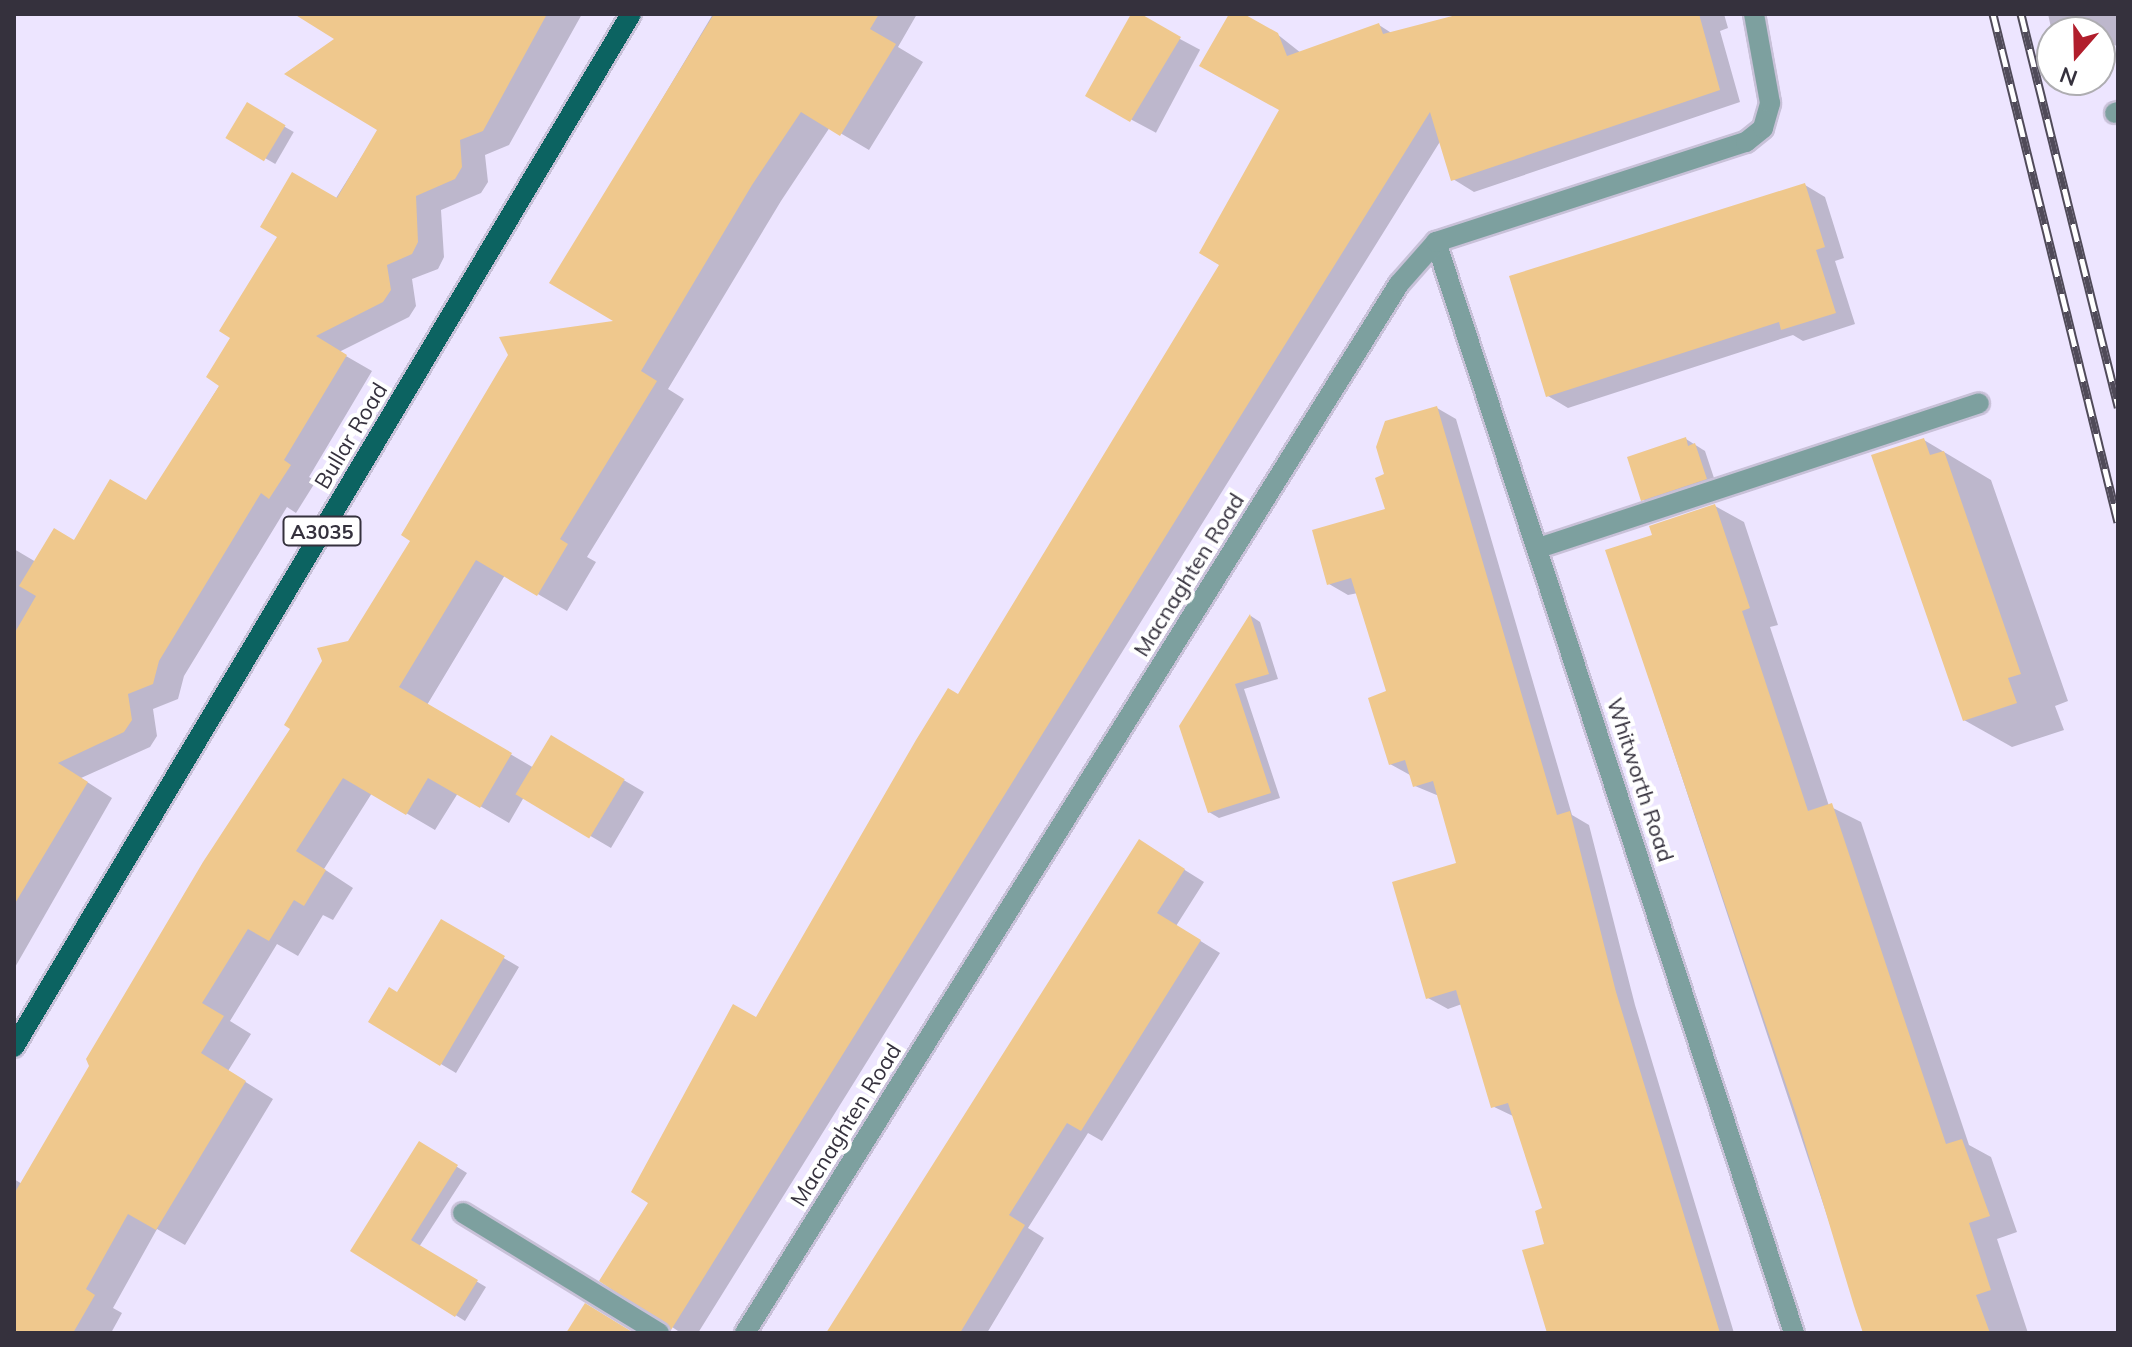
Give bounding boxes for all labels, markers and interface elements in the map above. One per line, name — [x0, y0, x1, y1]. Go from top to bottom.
north arrow — [2036, 16, 2116, 96]
text: N — [2056, 61, 2081, 93]
street label: Bullar Road — [309, 378, 393, 494]
street label: Macnaghten Road — [1128, 489, 1250, 661]
road number: A3035 — [282, 515, 362, 547]
street label: Whitworth Road — [1601, 695, 1679, 865]
street label: Macnaghten Road — [785, 1039, 907, 1211]

